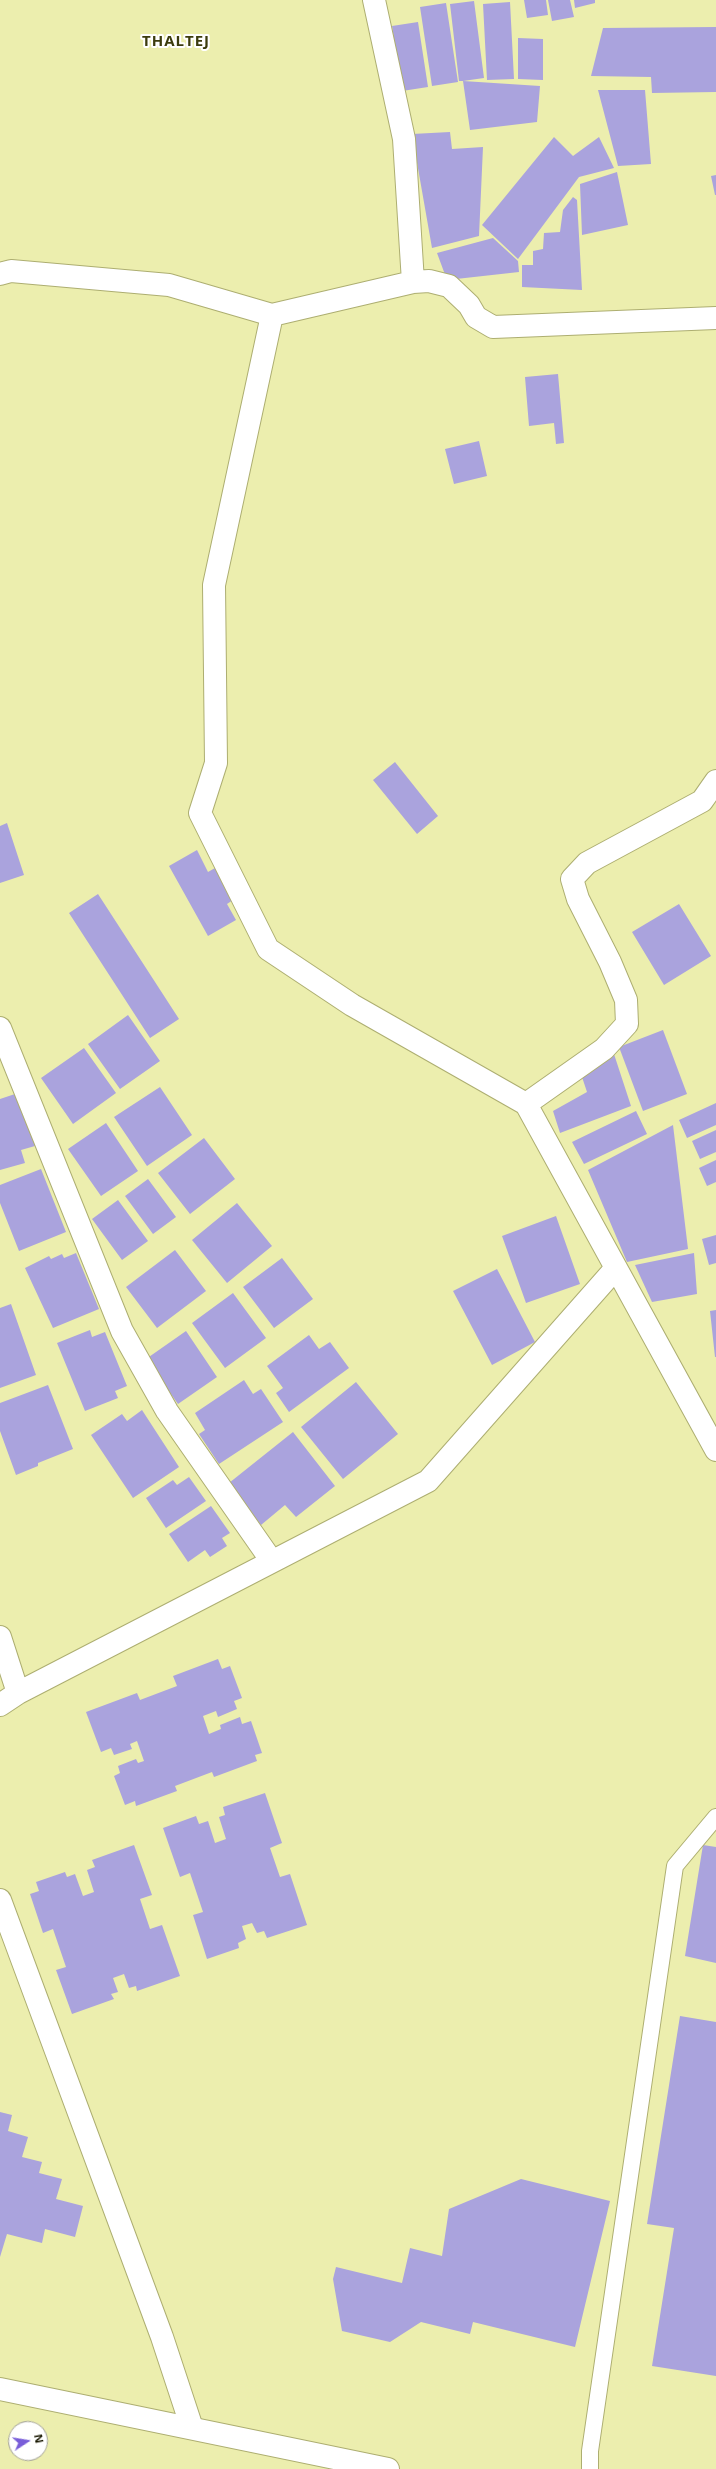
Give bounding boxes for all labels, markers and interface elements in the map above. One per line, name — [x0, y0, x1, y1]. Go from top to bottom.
district label: THALTEJ — [142, 33, 210, 51]
north arrow — [8, 2421, 48, 2461]
text: N — [31, 2433, 48, 2445]

